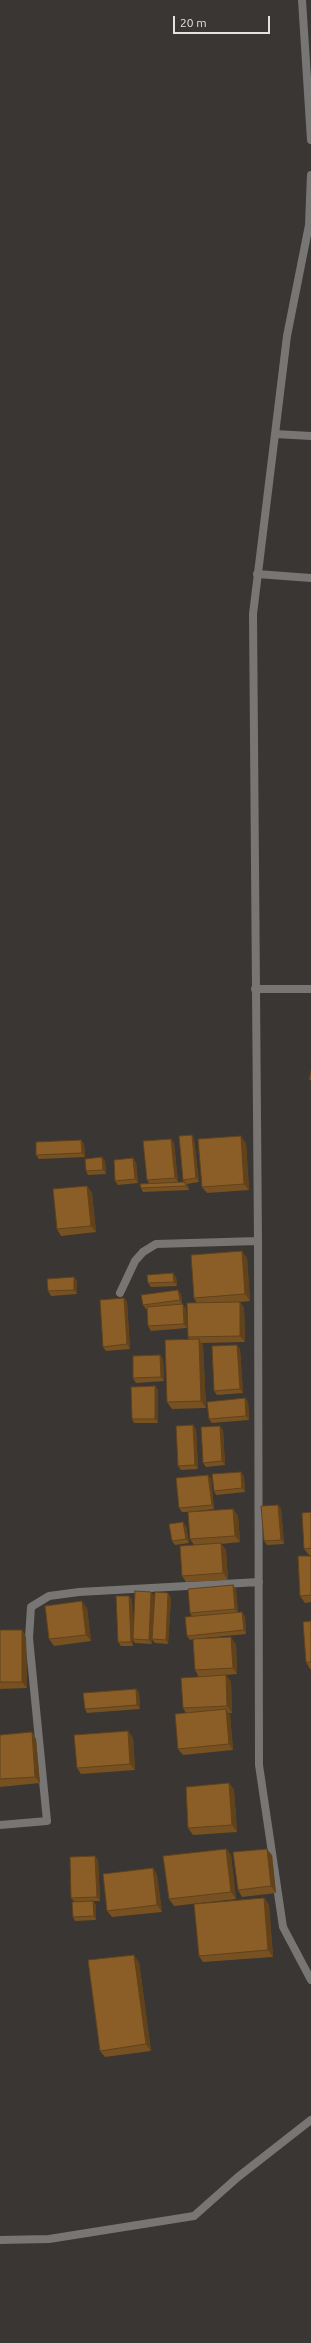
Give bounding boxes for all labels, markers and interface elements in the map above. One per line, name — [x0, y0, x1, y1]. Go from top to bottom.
scale bar — [175, 8, 272, 34]
text: 20 m — [180, 16, 207, 29]

